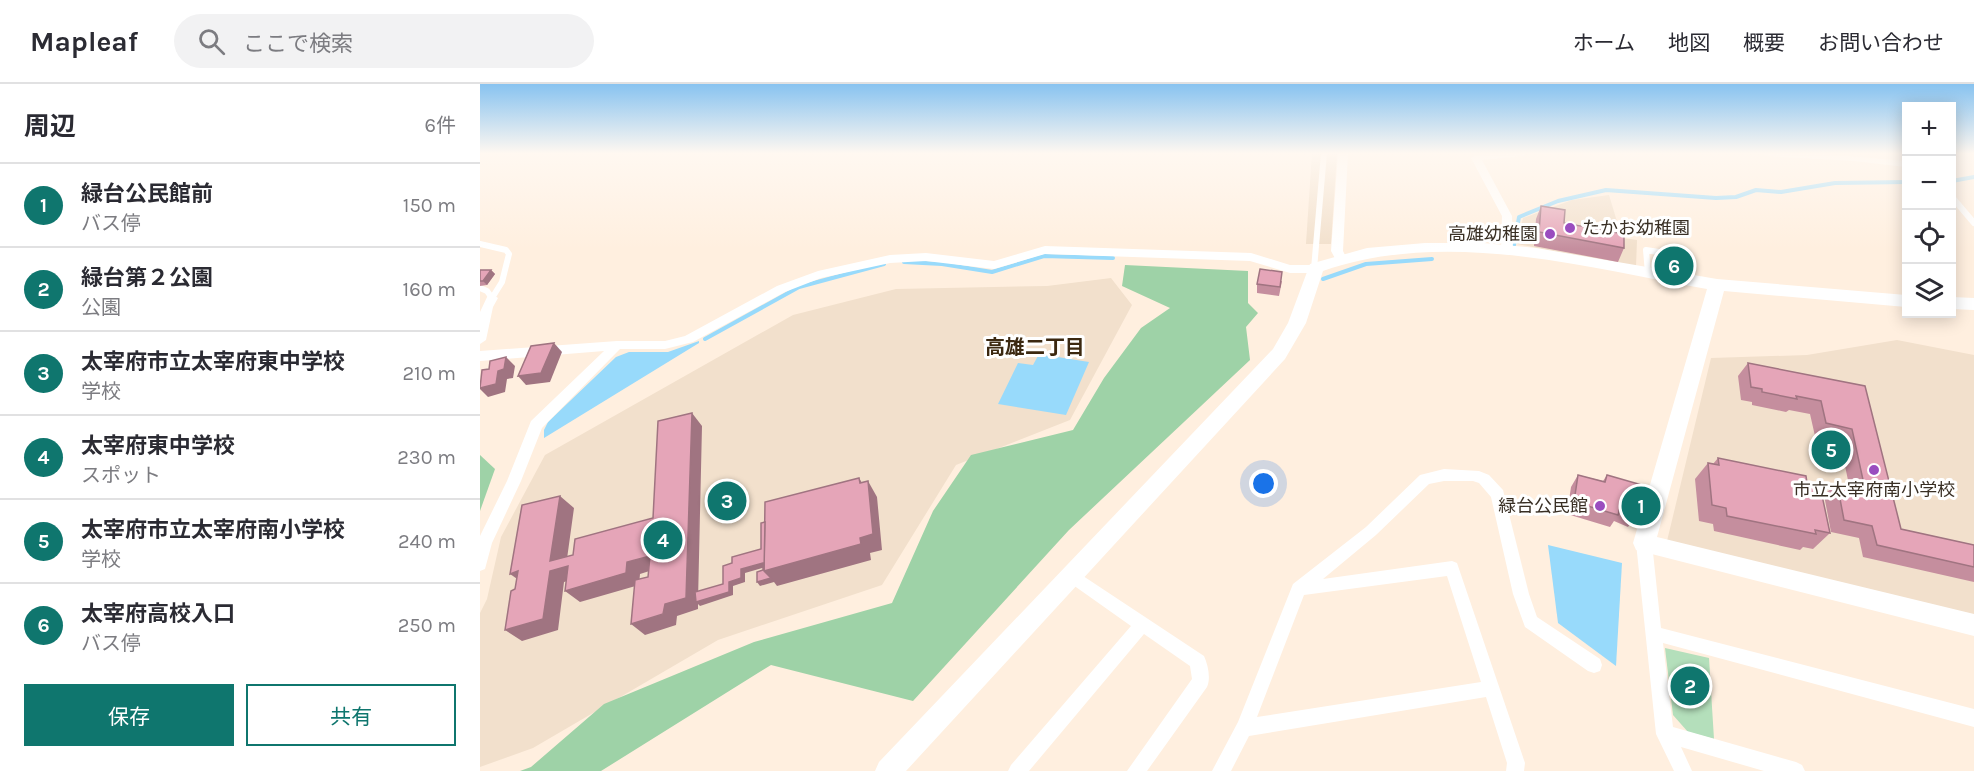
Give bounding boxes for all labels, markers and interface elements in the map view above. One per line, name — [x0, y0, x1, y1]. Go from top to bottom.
search box — [174, 14, 594, 68]
text: Mapleaf — [30, 25, 138, 58]
icon: search — [195, 25, 228, 58]
text: ここで検索 — [243, 31, 353, 57]
text: ホーム — [1573, 31, 1635, 55]
text: 地図 — [1668, 31, 1710, 55]
text: 概要 — [1743, 31, 1785, 55]
text: お問い合わせ — [1818, 31, 1944, 55]
map controls — [1902, 102, 1956, 318]
button: + — [1902, 102, 1956, 156]
text: 周辺 — [24, 111, 76, 142]
text: 6件 — [425, 114, 456, 137]
button: − — [1902, 156, 1956, 210]
text: 緑台公民館前 — [81, 181, 213, 207]
text: 1 — [40, 194, 47, 217]
text: 150 m — [403, 194, 456, 217]
button: locate — [1902, 210, 1956, 264]
text: バス停 — [81, 212, 141, 235]
place label: たかお幼稚園 — [1582, 217, 1690, 239]
marker: たかお幼稚園 — [1563, 221, 1577, 235]
place label: 高雄幼稚園 — [1448, 223, 1538, 245]
marker: 高雄幼稚園 — [1543, 227, 1557, 241]
pin: 6 — [1654, 244, 1694, 288]
button: layers — [1902, 264, 1956, 318]
text: 緑台第２公園 — [81, 265, 213, 291]
text: 2 — [37, 278, 50, 301]
text: 160 m — [403, 278, 456, 301]
text: 公園 — [81, 296, 121, 319]
district label: 高雄二丁目 — [985, 336, 1085, 359]
text: 太宰府市立太宰府東中学校 — [81, 349, 345, 375]
text: 3 — [37, 362, 50, 385]
text: 210 m — [402, 362, 456, 385]
text: 学校 — [81, 380, 121, 403]
pin: 5 — [1812, 428, 1850, 472]
text: 太宰府東中学校 — [81, 433, 235, 459]
text: 4 — [38, 446, 49, 469]
text: 230 m — [397, 446, 456, 469]
marker: 市立太宰府南小学校 — [1867, 463, 1881, 477]
text: スポット — [81, 464, 161, 487]
your location — [1249, 469, 1278, 498]
pin: 3 — [708, 478, 746, 524]
place label: 市立太宰府南小学校 — [1793, 479, 1955, 501]
pin: 1 — [1622, 484, 1660, 528]
place label: 緑台公民館 — [1498, 495, 1588, 517]
marker: 緑台公民館 — [1593, 499, 1607, 513]
text: 太宰府市立太宰府南小学校 — [81, 517, 345, 543]
pin: 4 — [644, 518, 682, 562]
text: 5 — [38, 530, 49, 553]
text: 240 m — [398, 530, 456, 553]
text: 学校 — [81, 548, 121, 571]
text: 太宰府高校入口 — [81, 601, 235, 627]
text: 6 — [37, 614, 50, 637]
text: 250 m — [398, 614, 456, 637]
text: バス停 — [81, 632, 141, 655]
pin: 2 — [1670, 664, 1710, 708]
button: 保存 — [24, 684, 234, 746]
button: 共有 — [246, 684, 456, 746]

